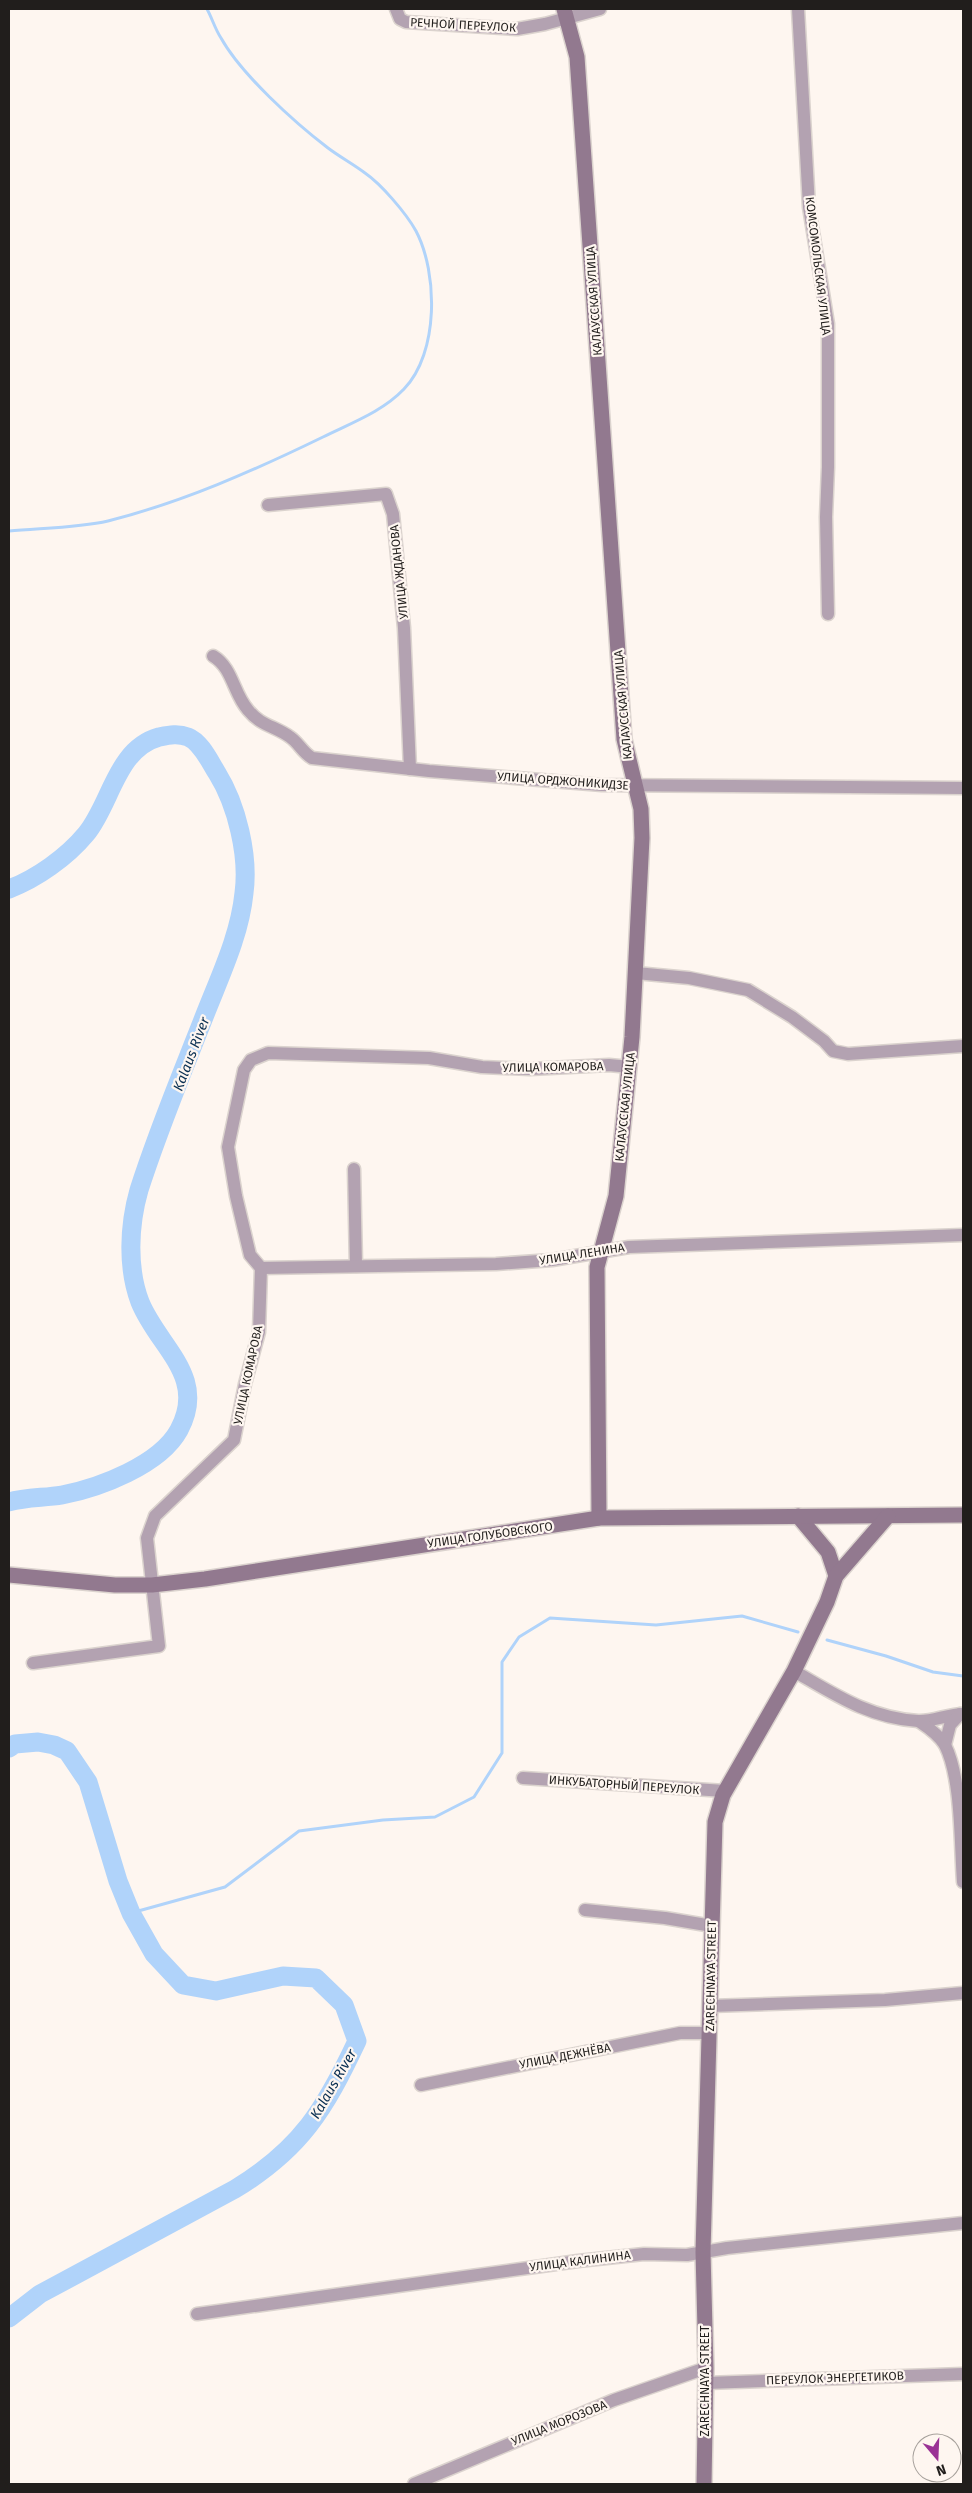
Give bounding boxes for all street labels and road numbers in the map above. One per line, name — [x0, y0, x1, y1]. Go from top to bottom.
street label: РЕЧНОЙ ПЕРЕУЛОК — [410, 14, 516, 35]
street label: КОМСОМОЛЬСКАЯ УЛИЦА — [803, 196, 833, 336]
street label: КАЛАУССКАЯ УЛИЦА — [583, 246, 605, 356]
street label: УЛИЦА ЖДАНОВА — [387, 524, 411, 620]
street label: КАЛАУССКАЯ УЛИЦА — [611, 650, 635, 760]
street label: УЛИЦА ОРДЖОНИКИДЗЕ — [497, 769, 629, 793]
street label: КАЛАУССКАЯ УЛИЦА — [612, 1052, 638, 1162]
street label: УЛИЦА КОМАРОВА — [502, 1059, 604, 1075]
street label: УЛИЦА ЛЕНИНА — [538, 1240, 626, 1268]
street label: УЛИЦА КОМАРОВА — [231, 1324, 265, 1426]
street label: УЛИЦА ГОЛУБОВСКОГО — [426, 1519, 554, 1551]
street label: ИНКУБАТОРНЫЙ ПЕРЕУЛОК — [548, 1772, 700, 1797]
street label: ZARECHNAYA STREET — [703, 1920, 719, 2032]
street label: УЛИЦА ДЕЖНЁВА — [518, 2039, 612, 2072]
street label: УЛИЦА КАЛИНИНА — [529, 2248, 631, 2274]
street label: ZARECHNAYA STREET — [698, 2325, 712, 2436]
street label: ПЕРЕУЛОК ЭНЕРГЕТИКОВ — [766, 2369, 904, 2387]
street label: УЛИЦА МОРОЗОВА — [509, 2397, 609, 2449]

